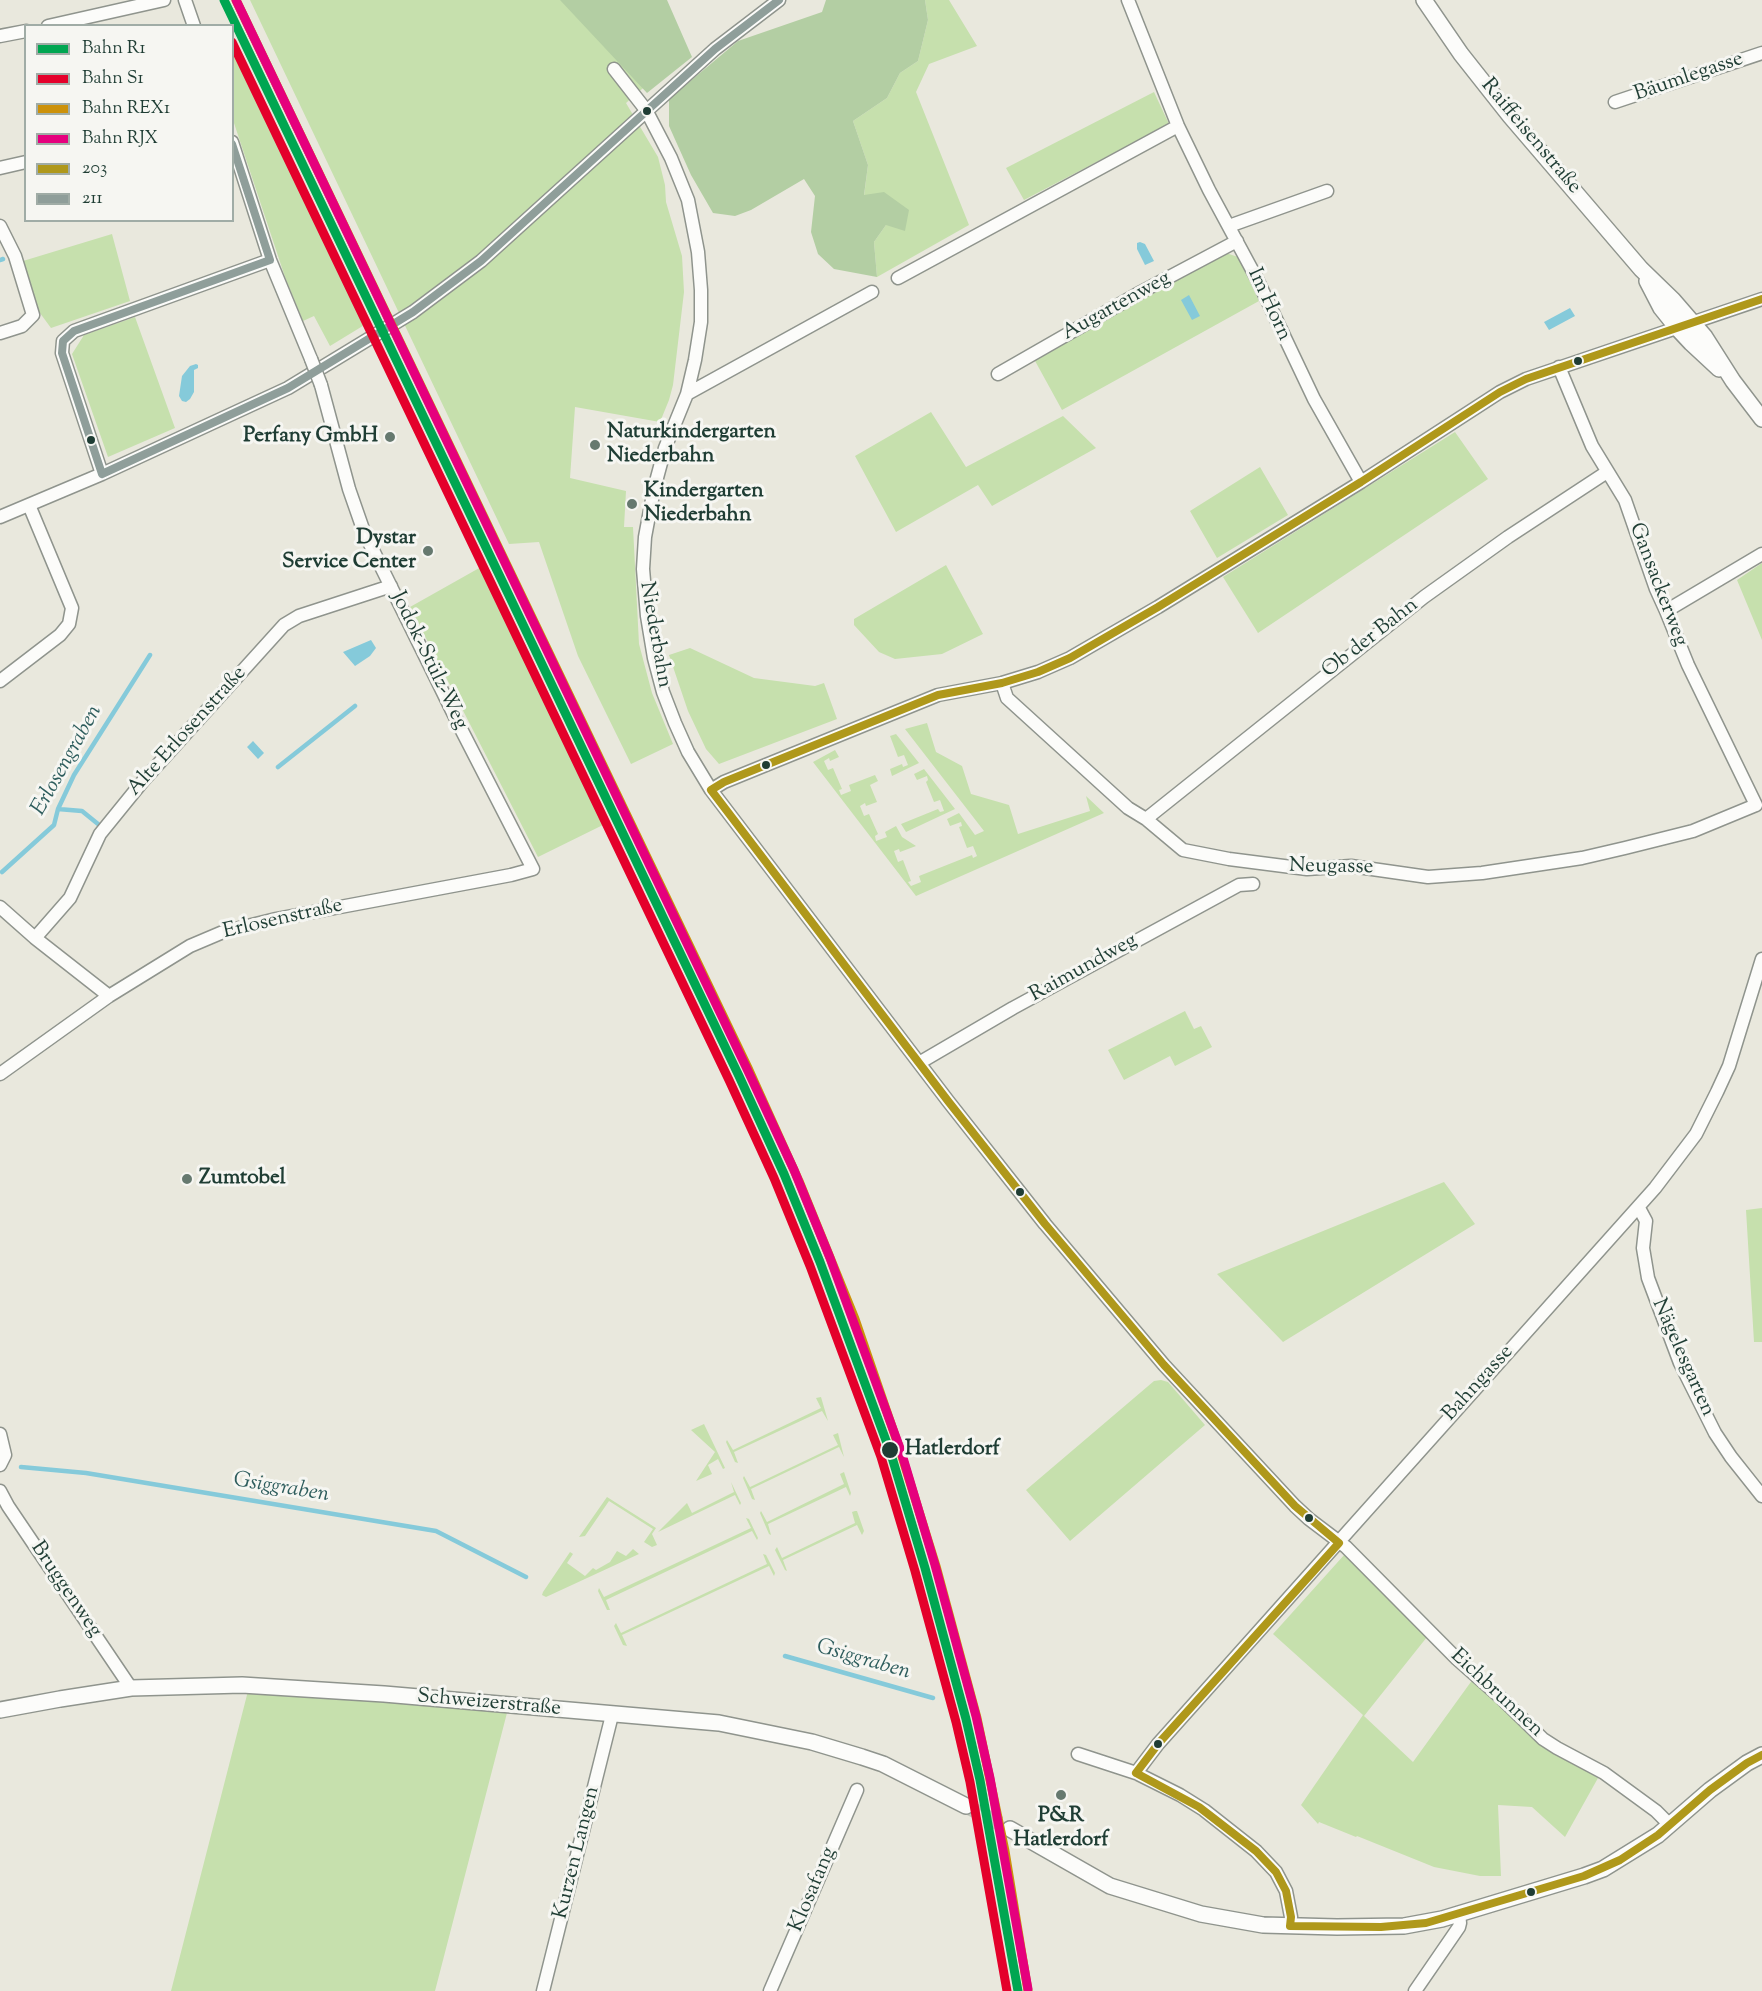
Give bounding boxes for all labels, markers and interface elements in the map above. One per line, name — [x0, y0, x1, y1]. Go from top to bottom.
legend — [24, 24, 234, 222]
text: Bahn R1 — [82, 36, 146, 62]
street label: Bäumlegasse — [1631, 48, 1747, 108]
text: Bahn S1 — [82, 66, 144, 92]
street label: Raiffeisenstraße — [1474, 74, 1586, 200]
text: Bahn REX1 — [82, 96, 170, 122]
unlabelled marker — [641, 105, 653, 117]
text: Bahn RJX — [82, 126, 158, 152]
text: 203 — [82, 156, 107, 182]
text: 211 — [82, 186, 103, 212]
street label: Im Horn — [1240, 265, 1296, 345]
street label: Augartenweg — [1058, 267, 1176, 347]
unlabelled marker — [1572, 355, 1584, 367]
place label: Naturkindergarten Niederbahn — [607, 420, 776, 470]
place label: Perfany GmbH — [243, 424, 378, 450]
marker: Perfany GmbH — [383, 430, 397, 444]
unlabelled marker — [85, 434, 97, 446]
marker: Naturkindergarten Niederbahn — [588, 438, 602, 452]
place label: Kindergarten Niederbahn — [644, 479, 764, 529]
marker: Kindergarten Niederbahn — [625, 497, 639, 511]
street label: Gansackerweg — [1622, 520, 1692, 650]
place label: Dystar Service Center — [282, 526, 416, 576]
marker: Dystar Service Center — [421, 544, 435, 558]
street label: Niederbahn — [632, 580, 676, 690]
street label: Jodok-Stülz-Weg — [384, 588, 472, 734]
street label: Ob der Bahn — [1318, 594, 1424, 684]
street label: Alte Erlosenstraße — [123, 662, 253, 802]
water label: Erlosengraben — [27, 701, 109, 821]
unlabelled marker — [760, 759, 772, 771]
street label: Neugasse — [1289, 855, 1373, 881]
street label: Erlosenstraße — [221, 894, 345, 946]
street label: Raimundweg — [1026, 929, 1142, 1009]
place label: Zumtobel — [199, 1166, 286, 1192]
marker: Zumtobel — [180, 1172, 194, 1186]
unlabelled marker — [1014, 1186, 1026, 1198]
street label: Nägelesgarten — [1645, 1295, 1719, 1421]
street label: Bahngasse — [1438, 1341, 1520, 1427]
place label: Hatlerdorf — [905, 1437, 1000, 1463]
marker: Hatlerdorf — [880, 1440, 900, 1460]
water label: Gsiggraben — [231, 1468, 331, 1510]
unlabelled marker — [1303, 1512, 1315, 1524]
street label: Bruggenweg — [24, 1537, 106, 1643]
water label: Gsiggraben — [813, 1635, 913, 1687]
street label: Eichbrunnen — [1444, 1644, 1548, 1744]
street label: Schweizerstraße — [416, 1685, 562, 1723]
unlabelled marker — [1152, 1738, 1164, 1750]
street label: Kurzen Langen — [549, 1784, 607, 1922]
marker: P&R Hatlerdorf — [1054, 1788, 1068, 1802]
place label: P&R Hatlerdorf — [1014, 1804, 1108, 1854]
street label: Klosafang — [785, 1844, 843, 1936]
unlabelled marker — [1525, 1886, 1537, 1898]

